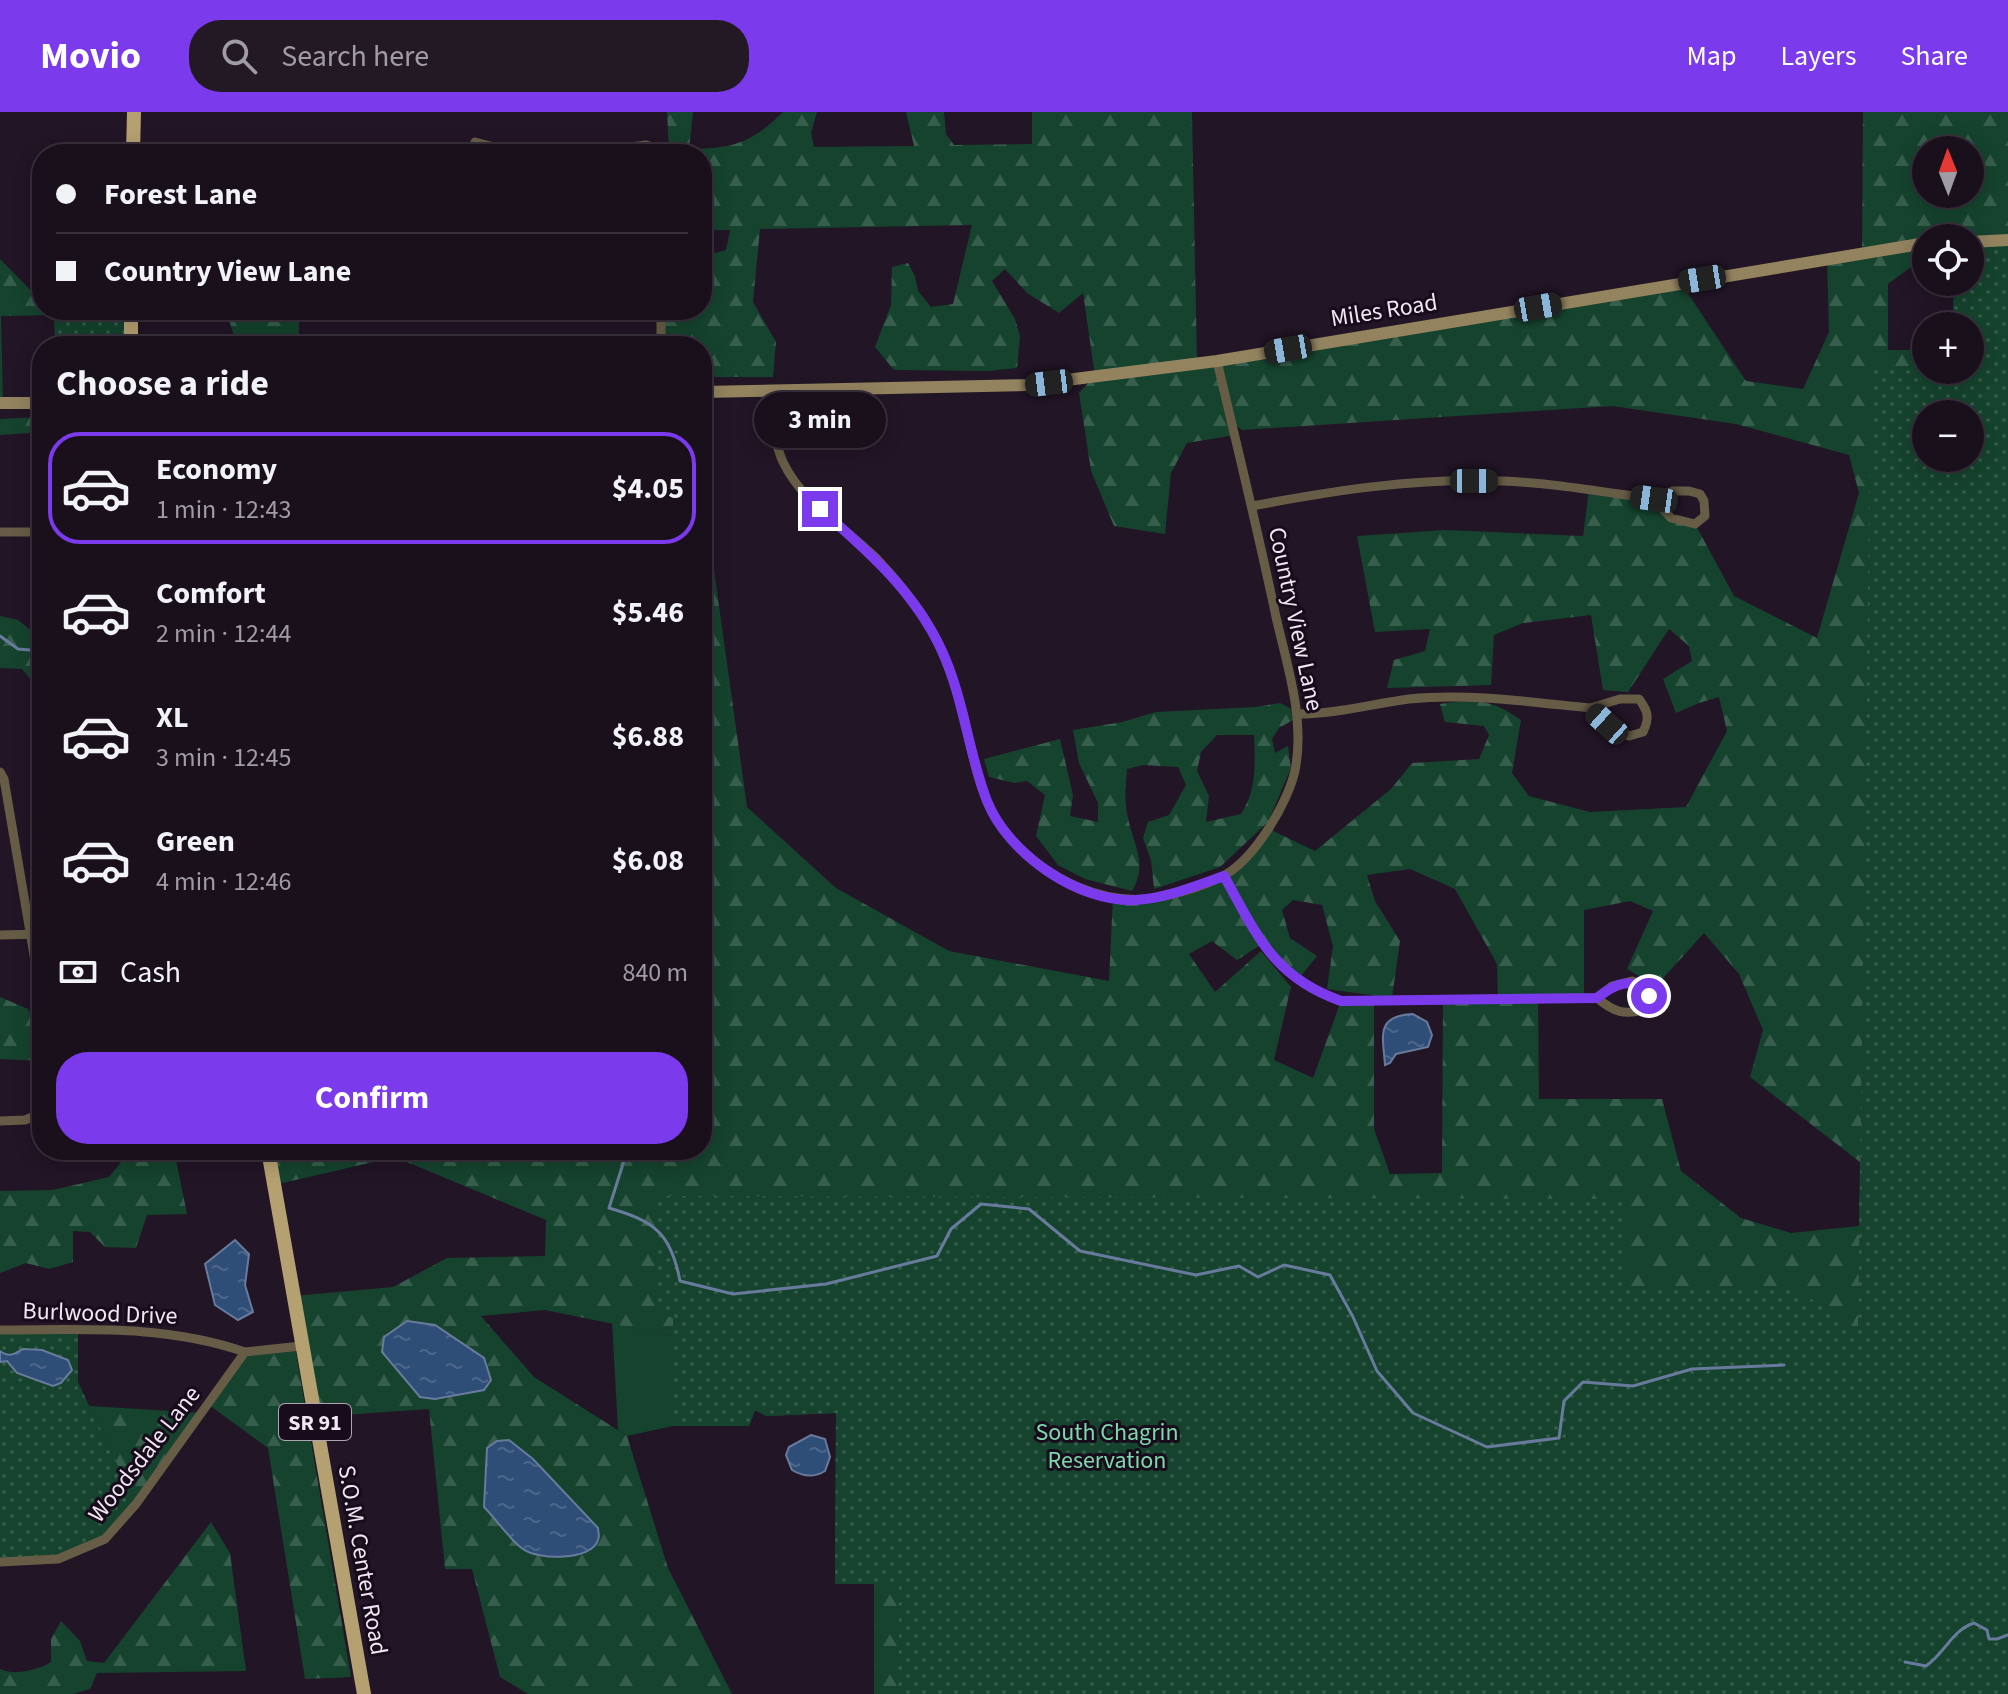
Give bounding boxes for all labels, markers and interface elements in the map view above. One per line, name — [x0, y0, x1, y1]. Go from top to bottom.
search box — [189, 20, 749, 92]
text: Movio — [40, 29, 141, 83]
icon: search — [217, 34, 261, 78]
text: Search here — [281, 35, 429, 78]
text: Map — [1686, 36, 1736, 76]
text: Layers — [1780, 36, 1856, 76]
text: Share — [1900, 36, 1968, 76]
north arrow — [1912, 136, 1984, 208]
map controls — [1912, 136, 1984, 472]
text: Forest Lane — [104, 173, 257, 216]
button: locate — [1912, 224, 1984, 296]
text: Country View Lane — [104, 250, 351, 293]
car — [1676, 263, 1728, 295]
street label: Miles Road — [1328, 285, 1440, 336]
car — [1512, 291, 1564, 323]
button: + — [1912, 312, 1984, 384]
car — [1262, 333, 1314, 365]
text: Choose a ride — [56, 358, 269, 409]
car — [1024, 368, 1074, 398]
callout: 3 min — [754, 393, 886, 449]
button: − — [1912, 400, 1984, 472]
text: 3 min — [788, 401, 852, 438]
text: Economy — [156, 448, 277, 491]
icon: car — [60, 452, 132, 524]
text: $4.05 — [612, 467, 684, 510]
car — [1450, 469, 1498, 493]
car — [1629, 484, 1679, 514]
text: 1 min · 12:43 — [156, 491, 291, 528]
route end — [802, 491, 838, 527]
street label: Country View Lane — [1259, 524, 1332, 714]
text: Comfort — [156, 572, 266, 615]
icon: car — [60, 576, 132, 648]
text: $5.46 — [612, 591, 684, 634]
text: 2 min · 12:44 — [156, 615, 291, 652]
text: XL — [156, 696, 189, 739]
car — [1581, 699, 1633, 749]
icon: car — [60, 700, 132, 772]
text: $6.88 — [612, 715, 684, 758]
text: 3 min · 12:45 — [156, 739, 291, 776]
text: Green — [156, 820, 235, 863]
icon: car — [60, 824, 132, 896]
text: $6.08 — [612, 839, 684, 882]
text: 4 min · 12:46 — [156, 863, 291, 900]
icon: cash — [56, 950, 100, 994]
text: Cash — [120, 951, 181, 994]
text: 840 m — [622, 954, 688, 991]
route start — [1631, 978, 1667, 1014]
button: Confirm — [56, 1052, 688, 1144]
street label: Burlwood Drive — [22, 1293, 178, 1334]
street label: Woodsdale Lane — [80, 1378, 209, 1530]
road number: SR 91 — [279, 1404, 351, 1440]
park label: South Chagrin Reservation — [1035, 1415, 1179, 1478]
street label: S.O.M. Center Road — [329, 1463, 396, 1658]

